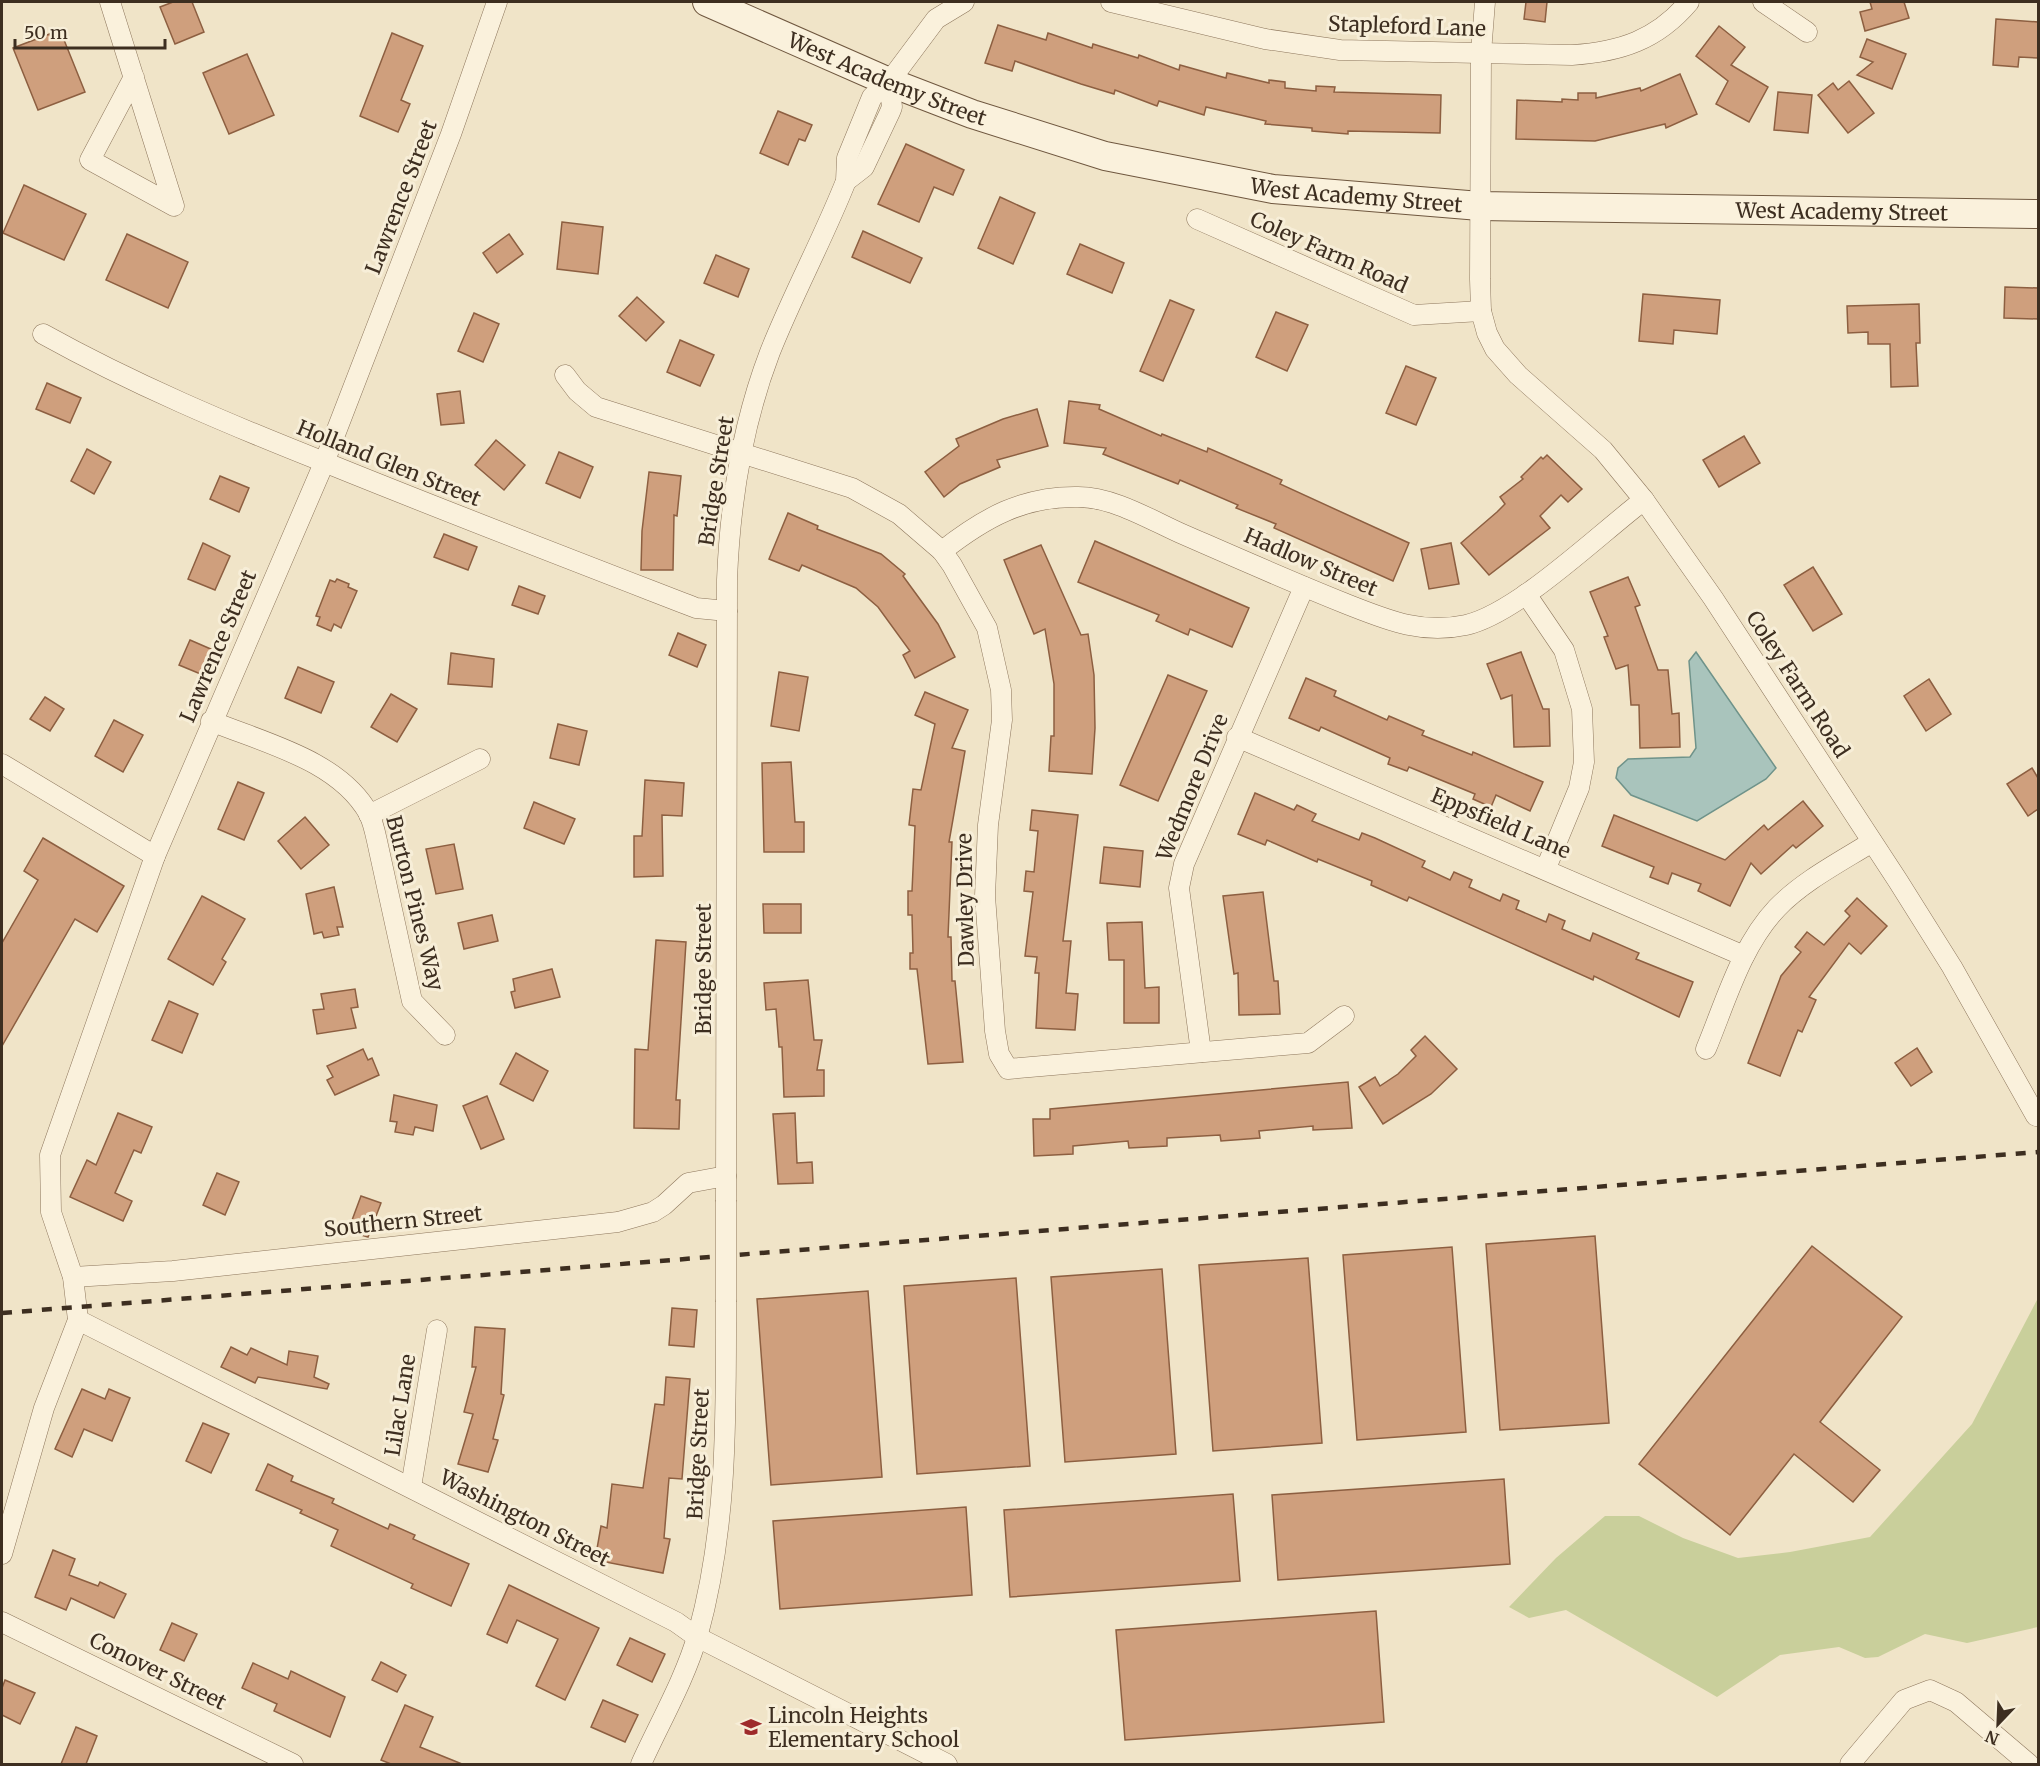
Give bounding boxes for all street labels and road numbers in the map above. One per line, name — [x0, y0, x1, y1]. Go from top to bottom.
street label: Stapleford Lane — [1328, 10, 1486, 42]
street label: West Academy Street — [783, 25, 990, 131]
street label: Lawrence Street — [359, 116, 443, 278]
street label: West Academy Street — [1247, 171, 1463, 218]
street label: West Academy Street — [1734, 196, 1948, 226]
street label: Coley Farm Road — [1246, 205, 1412, 299]
street label: Holland Glen Street — [293, 414, 485, 512]
street label: Bridge Street — [692, 414, 740, 548]
street label: Hadlow Street — [1240, 522, 1382, 602]
street label: Lawrence Street — [174, 566, 262, 726]
street label: Coley Farm Road — [1740, 605, 1856, 763]
street label: Wedmore Drive — [1150, 709, 1234, 865]
street label: Eppsfield Lane — [1427, 781, 1575, 865]
street label: Burton Pines Way — [380, 813, 450, 994]
street label: Dawley Drive — [950, 833, 980, 967]
street label: Bridge Street — [690, 903, 717, 1035]
street label: Southern Street — [322, 1199, 484, 1243]
street label: Lilac Lane — [379, 1352, 421, 1458]
street label: Bridge Street — [681, 1388, 715, 1520]
street label: Washington Street — [434, 1463, 615, 1573]
street label: Conover Street — [85, 1626, 231, 1716]

